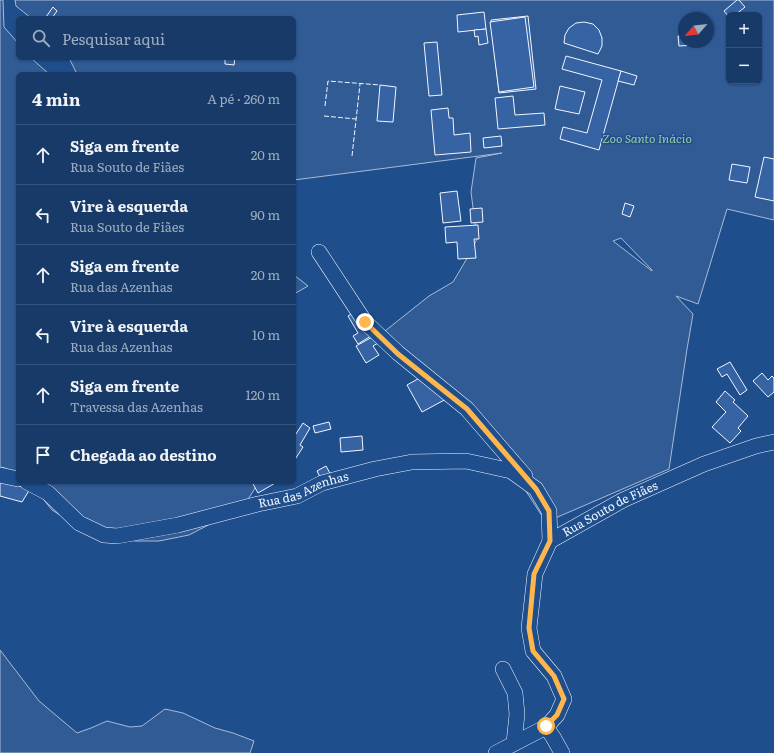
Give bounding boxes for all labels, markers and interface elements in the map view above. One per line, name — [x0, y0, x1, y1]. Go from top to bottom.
north arrow — [678, 12, 714, 48]
map controls — [726, 12, 762, 84]
button: + — [726, 12, 762, 48]
search box — [16, 16, 296, 60]
icon: search — [30, 27, 52, 49]
text: Pesquisar aqui — [62, 27, 165, 50]
button: − — [726, 48, 762, 84]
text: 4 min — [32, 86, 81, 111]
text: A pé · 260 m — [207, 89, 280, 108]
park label: Zoo Santo Inácio — [602, 129, 692, 147]
text: Siga em frente — [70, 134, 179, 157]
icon: ahead — [32, 144, 54, 166]
text: 20 m — [251, 145, 280, 164]
text: Rua Souto de Fiães — [70, 157, 184, 176]
text: Vire à esquerda — [70, 194, 188, 217]
icon: left — [32, 204, 54, 226]
text: 90 m — [250, 205, 280, 224]
text: Rua Souto de Fiães — [70, 217, 184, 236]
text: Siga em frente — [70, 254, 179, 277]
icon: ahead — [32, 264, 54, 286]
text: 20 m — [251, 265, 280, 284]
text: Rua das Azenhas — [70, 277, 172, 296]
route end — [356, 313, 374, 331]
text: Vire à esquerda — [70, 314, 188, 337]
icon: left — [32, 324, 54, 346]
text: 10 m — [252, 325, 280, 344]
text: Rua das Azenhas — [70, 337, 172, 356]
text: Siga em frente — [70, 374, 179, 397]
icon: ahead — [32, 384, 54, 406]
text: 120 m — [245, 385, 280, 404]
text: Travessa das Azenhas — [70, 397, 203, 416]
text: Chegada ao destino — [70, 443, 217, 466]
icon: arrive — [32, 444, 54, 466]
street label: Rua das Azenhas — [256, 466, 351, 512]
street label: Rua Souto de Fiães — [559, 476, 661, 540]
route start — [537, 717, 555, 735]

